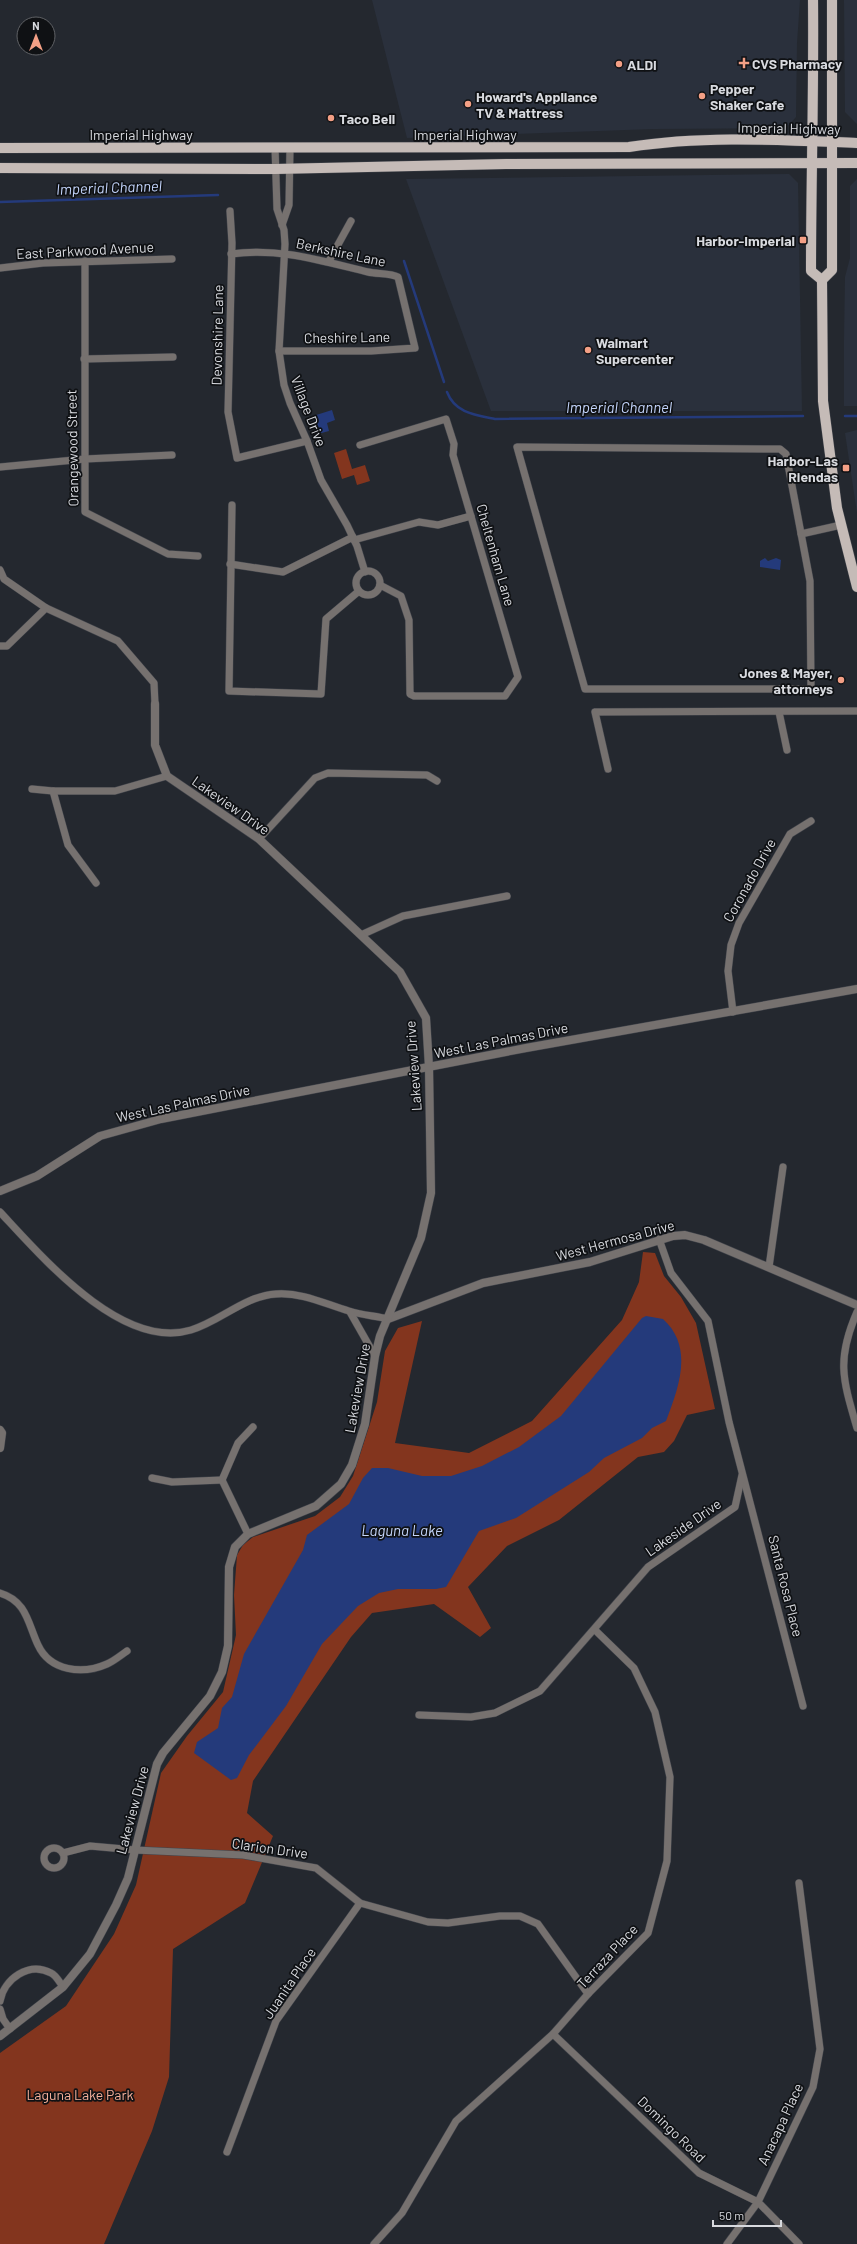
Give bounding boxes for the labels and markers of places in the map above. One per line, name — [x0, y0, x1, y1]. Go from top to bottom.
place label: CVS Pharmacy — [752, 55, 842, 72]
place label: ALDI — [627, 56, 657, 73]
marker: CVS Pharmacy — [739, 58, 749, 68]
marker: ALDI — [614, 59, 624, 69]
place label: Pepper Shaker Cafe — [710, 80, 785, 113]
place label: Howard's Appliance TV & Mattress — [476, 88, 598, 121]
marker: Pepper Shaker Cafe — [697, 91, 707, 101]
marker: Howard's Appliance TV & Mattress — [463, 99, 473, 109]
place label: Taco Bell — [339, 110, 395, 127]
marker: Taco Bell — [326, 113, 336, 123]
place label: Harbor-Imperial — [696, 232, 795, 249]
marker: Harbor-Imperial — [798, 235, 808, 245]
place label: Walmart Supercenter — [596, 334, 674, 367]
marker: Walmart Supercenter — [583, 345, 593, 355]
place label: Harbor-Las Riendas — [767, 452, 838, 485]
marker: Harbor-Las Riendas — [841, 463, 851, 473]
place label: Jones & Mayer, attorneys — [739, 664, 833, 697]
marker: Jones & Mayer, attorneys — [836, 675, 846, 685]

